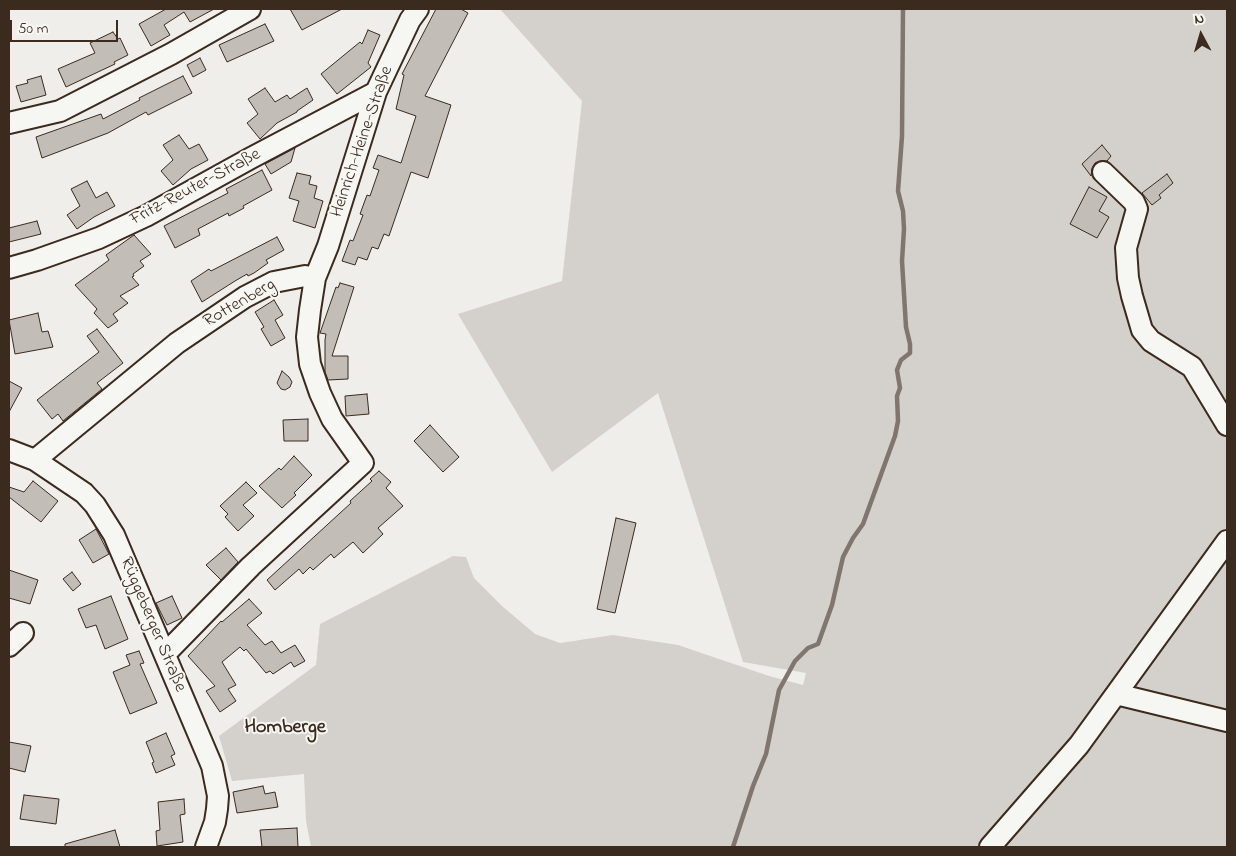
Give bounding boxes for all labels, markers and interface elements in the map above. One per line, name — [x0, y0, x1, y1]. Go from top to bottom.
text: N — [1194, 9, 1205, 31]
scale bar — [12, 10, 120, 42]
north arrow — [1176, 10, 1226, 60]
text: 50 m — [18, 18, 48, 40]
street label: Heinrich-Heine-Straße — [327, 64, 399, 220]
street label: Fritz-Reuter-Straße — [127, 145, 265, 231]
street label: Rottenberg — [200, 275, 280, 333]
street label: Rüggeberger Straße — [114, 554, 190, 696]
district label: Homberge — [244, 717, 326, 741]

